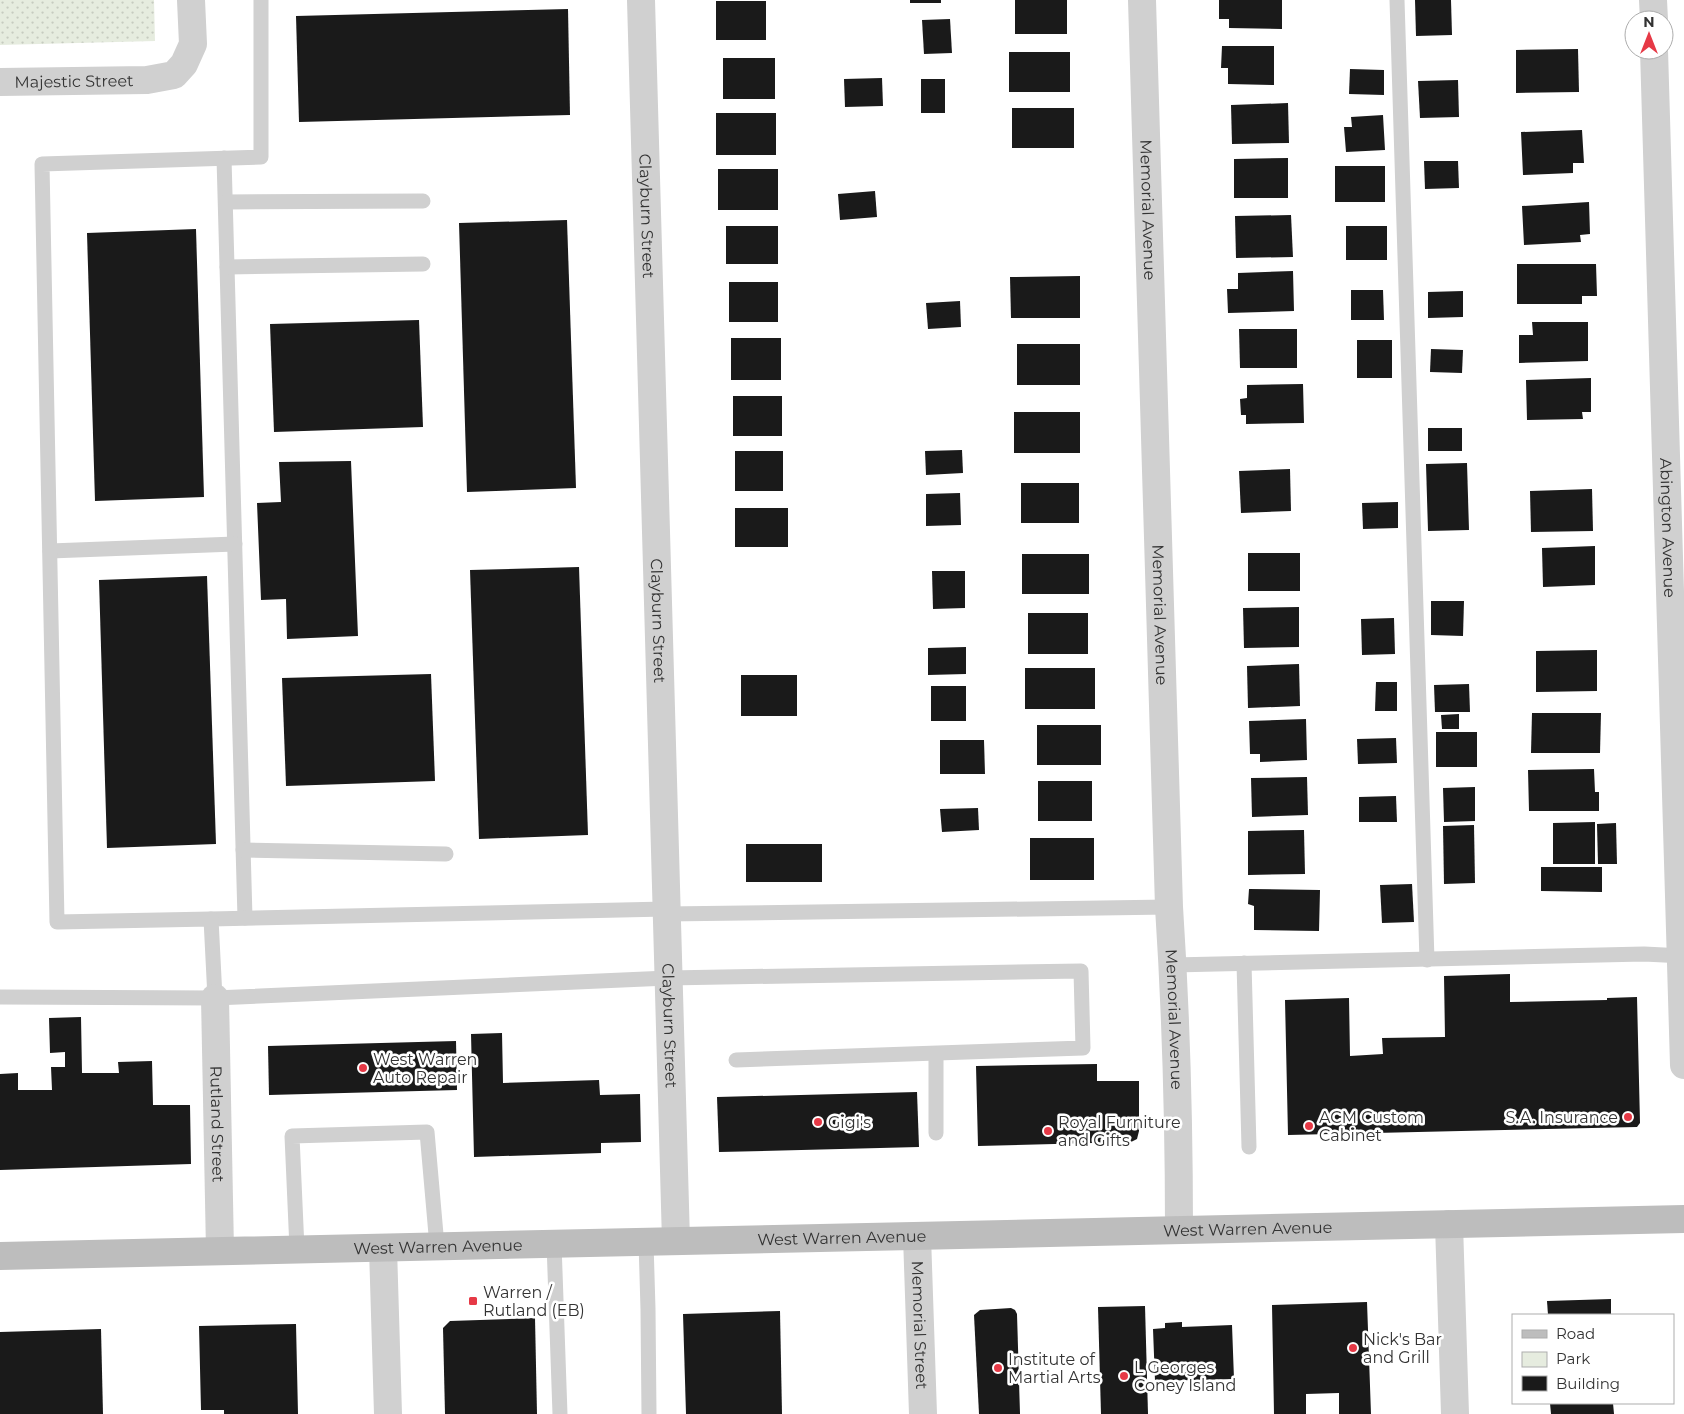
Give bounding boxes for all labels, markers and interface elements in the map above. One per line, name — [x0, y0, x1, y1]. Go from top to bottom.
north arrow — [1624, 10, 1674, 60]
text: N — [1643, 13, 1655, 31]
street label: Majestic Street — [14, 71, 134, 92]
street label: Memorial Avenue — [1136, 139, 1159, 281]
street label: Clayburn Street — [635, 153, 658, 279]
street label: Abington Avenue — [1656, 457, 1679, 598]
street label: Memorial Avenue — [1148, 544, 1171, 685]
street label: Clayburn Street — [647, 558, 669, 684]
street label: Memorial Avenue — [1162, 949, 1186, 1090]
street label: Clayburn Street — [658, 963, 681, 1089]
place label: West Warren Auto Repair — [373, 1050, 477, 1087]
marker: West Warren Auto Repair — [357, 1062, 369, 1074]
street label: Rutland Street — [206, 1065, 228, 1183]
place label: ACM Custom Cabinet — [1319, 1108, 1424, 1145]
place label: S.A. Insurance — [1506, 1108, 1618, 1127]
marker: S.A. Insurance — [1622, 1111, 1634, 1123]
place label: Gigi's — [828, 1113, 871, 1132]
place label: Royal Furniture and Gifts — [1058, 1113, 1181, 1150]
marker: Gigi's — [812, 1116, 824, 1128]
marker: ACM Custom Cabinet — [1303, 1120, 1315, 1132]
marker: Royal Furniture and Gifts — [1042, 1125, 1054, 1137]
street label: West Warren Avenue — [1163, 1218, 1332, 1240]
street label: West Warren Avenue — [757, 1227, 927, 1249]
street label: West Warren Avenue — [353, 1236, 523, 1258]
street label: Memorial Street — [908, 1260, 931, 1390]
place label: Warren / Rutland (EB) — [483, 1283, 585, 1320]
marker: Warren / Rutland (EB) — [467, 1295, 479, 1307]
legend — [1512, 1314, 1674, 1404]
text: Road — [1556, 1324, 1595, 1343]
place label: Nick's Bar and Grill — [1363, 1330, 1442, 1367]
marker: Nick's Bar and Grill — [1347, 1342, 1359, 1354]
text: Park — [1556, 1349, 1590, 1368]
place label: Institute of Martial Arts — [1008, 1350, 1101, 1387]
place label: L Georges Coney Island — [1134, 1358, 1236, 1395]
marker: Institute of Martial Arts — [992, 1362, 1004, 1374]
marker: L Georges Coney Island — [1118, 1370, 1130, 1382]
text: Building — [1556, 1374, 1620, 1393]

